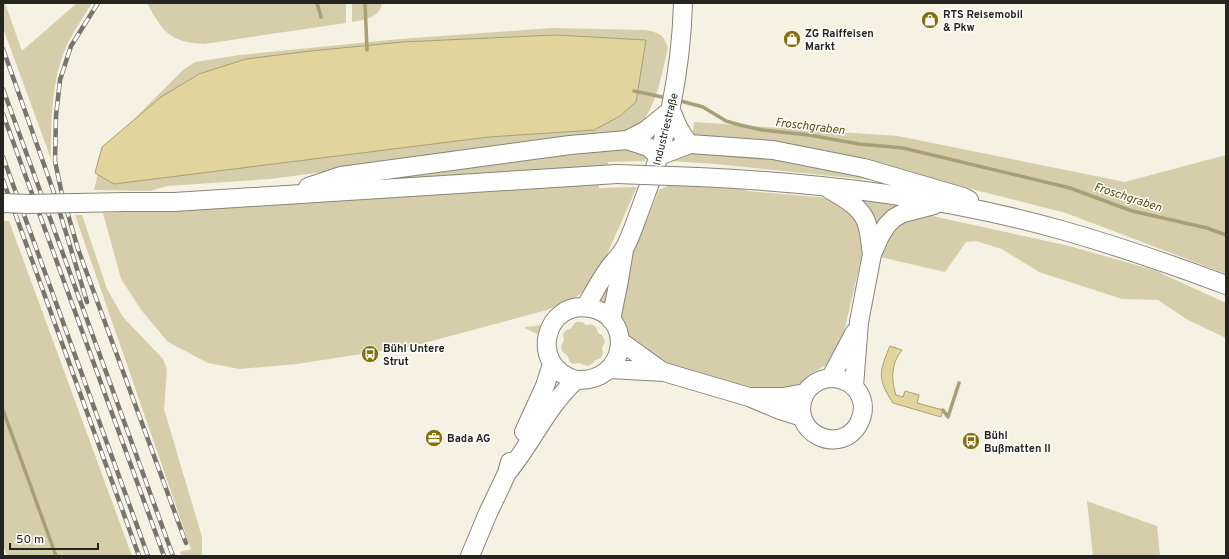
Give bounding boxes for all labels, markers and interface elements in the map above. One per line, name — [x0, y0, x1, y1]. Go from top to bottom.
place label: RTS Reisemobil & Pkw — [943, 8, 1023, 35]
shop icon: RTS Reisemobil & Pkw — [920, 10, 940, 30]
place label: ZG Raiffeisen Markt — [805, 27, 874, 54]
shop icon: ZG Raiffeisen Markt — [782, 29, 802, 49]
street label: Industriestraße — [650, 92, 682, 167]
water label: Froschgraben — [774, 115, 846, 139]
water label: Froschgraben — [1092, 179, 1164, 217]
place label: Bühl Untere Strut — [383, 342, 445, 369]
bus stop icon: Bühl Untere Strut — [360, 344, 380, 364]
office icon: Bada AG — [424, 428, 444, 448]
place label: Bühl Bußmatten II — [984, 429, 1051, 456]
bus stop icon: Bühl Bußmatten II — [961, 431, 981, 451]
place label: Bada AG — [447, 432, 491, 446]
scale bar — [10, 525, 98, 551]
text: 50 m — [16, 532, 44, 548]

